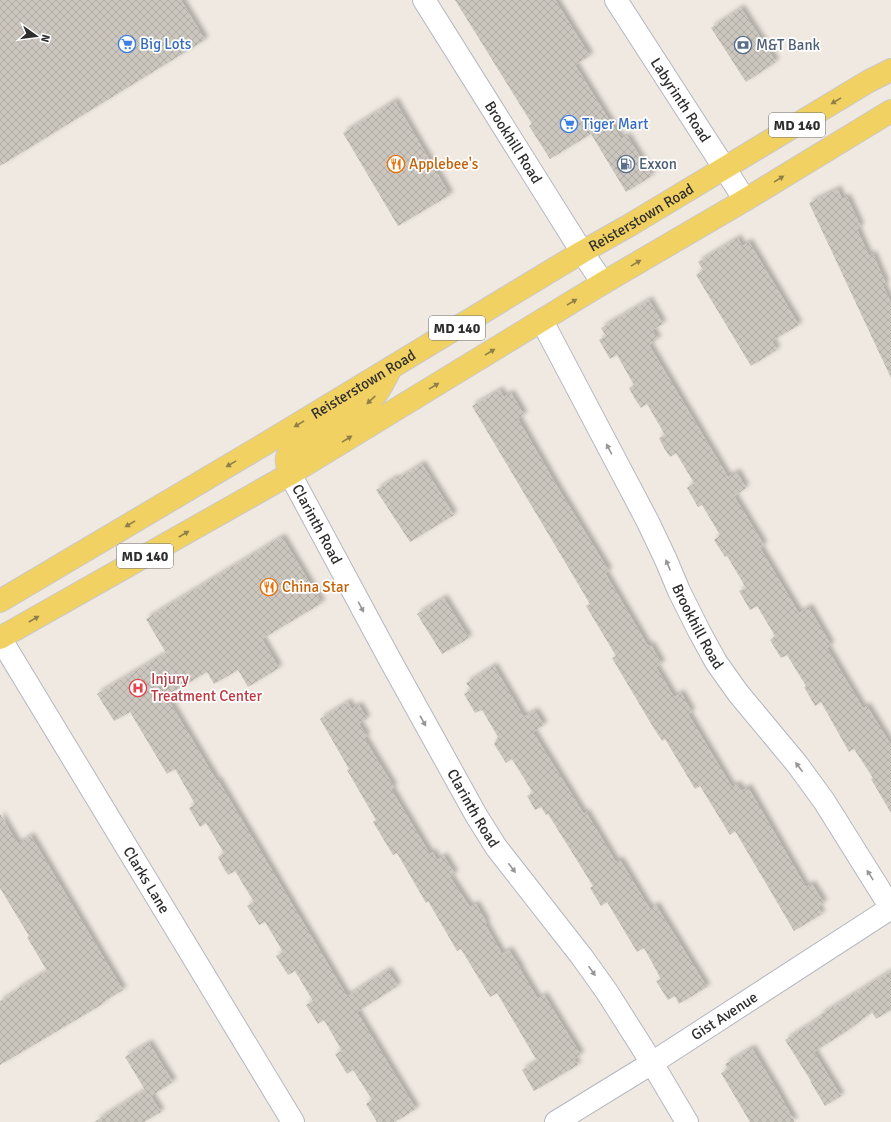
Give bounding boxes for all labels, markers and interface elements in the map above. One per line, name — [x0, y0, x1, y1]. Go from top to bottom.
north arrow — [16, 16, 56, 56]
text: N — [38, 33, 52, 44]
supermarket icon: Big Lots — [117, 34, 137, 54]
place label: Big Lots — [140, 35, 192, 53]
bank icon: M&T Bank — [733, 35, 753, 55]
place label: M&T Bank — [756, 36, 821, 54]
street label: Labyrinth Road — [647, 54, 714, 146]
street label: Brookhill Road — [481, 98, 546, 187]
one-way arrow — [830, 98, 842, 105]
road number: MD 140 — [769, 113, 825, 137]
supermarket icon: Tiger Mart — [559, 114, 579, 134]
place label: Tiger Mart — [582, 115, 649, 133]
restaurant icon: Applebee's — [386, 154, 406, 174]
fuel station icon: Exxon — [616, 154, 636, 174]
place label: Applebee's — [409, 155, 479, 173]
place label: Exxon — [639, 155, 677, 173]
one-way arrow — [773, 176, 784, 183]
street label: Reisterstown Road — [585, 180, 697, 255]
one-way arrow — [630, 260, 642, 267]
one-way arrow — [567, 298, 577, 306]
road number: MD 140 — [429, 316, 485, 340]
street label: Reisterstown Road — [308, 346, 419, 423]
one-way arrow — [484, 349, 496, 356]
one-way arrow — [428, 382, 440, 389]
one-way arrow — [366, 395, 376, 405]
one-way arrow — [293, 420, 305, 427]
one-way arrow — [342, 435, 352, 443]
one-way arrow — [606, 443, 613, 455]
one-way arrow — [226, 460, 236, 468]
street label: Clarinth Road — [288, 481, 346, 567]
one-way arrow — [125, 520, 135, 528]
one-way arrow — [178, 531, 190, 537]
road number: MD 140 — [117, 544, 173, 568]
one-way arrow — [665, 559, 671, 570]
restaurant icon: China Star — [259, 577, 279, 597]
place label: China Star — [282, 578, 350, 596]
street label: Brookhill Road — [668, 581, 727, 673]
one-way arrow — [358, 601, 364, 613]
one-way arrow — [28, 615, 40, 622]
place label: Injury Treatment Center — [151, 670, 263, 705]
hospital icon: Injury Treatment Center — [128, 678, 148, 698]
one-way arrow — [420, 715, 427, 727]
one-way arrow — [795, 761, 803, 772]
street label: Clarinth Road — [443, 766, 503, 851]
street label: Clarks Lane — [119, 843, 174, 917]
one-way arrow — [508, 863, 516, 874]
one-way arrow — [867, 869, 874, 881]
one-way arrow — [588, 966, 596, 976]
street label: Gist Avenue — [688, 988, 761, 1044]

